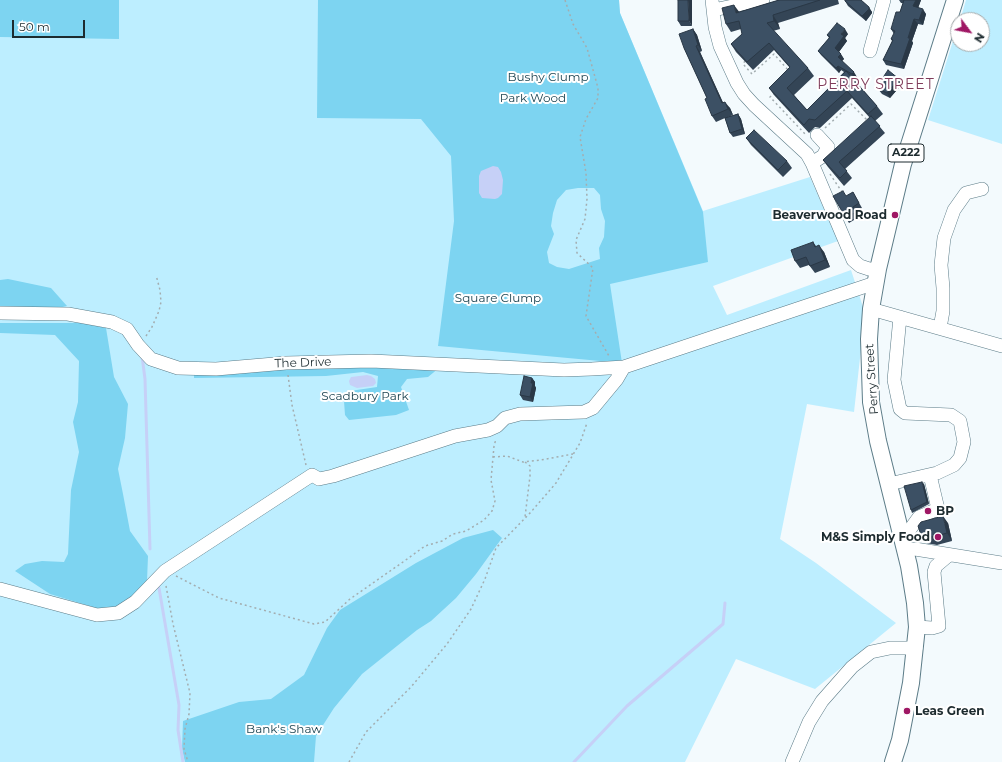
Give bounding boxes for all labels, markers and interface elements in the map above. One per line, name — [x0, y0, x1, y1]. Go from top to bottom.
scale bar — [14, 12, 87, 38]
north arrow — [950, 12, 990, 52]
text: 50 m — [19, 19, 50, 34]
text: N — [971, 30, 988, 45]
park label: Bushy Clump — [507, 70, 589, 84]
district label: PERRY STREET — [817, 77, 935, 93]
park label: Park Wood — [500, 91, 566, 105]
road number: A222 — [888, 144, 924, 162]
place label: Beaverwood Road — [772, 208, 887, 222]
marker: Beaverwood Road — [890, 210, 900, 220]
park label: Square Clump — [455, 291, 541, 305]
street label: Perry Street — [862, 343, 882, 415]
street label: The Drive — [274, 355, 332, 371]
park label: Scadbury Park — [321, 389, 409, 403]
place label: BP — [936, 504, 954, 518]
marker: BP — [923, 506, 933, 516]
place label: M&S Simply Food — [821, 530, 930, 544]
marker: M&S Simply Food — [933, 532, 943, 542]
place label: Leas Green — [915, 704, 985, 718]
marker: Leas Green — [902, 706, 912, 716]
park label: Bank's Shaw — [246, 722, 322, 736]

